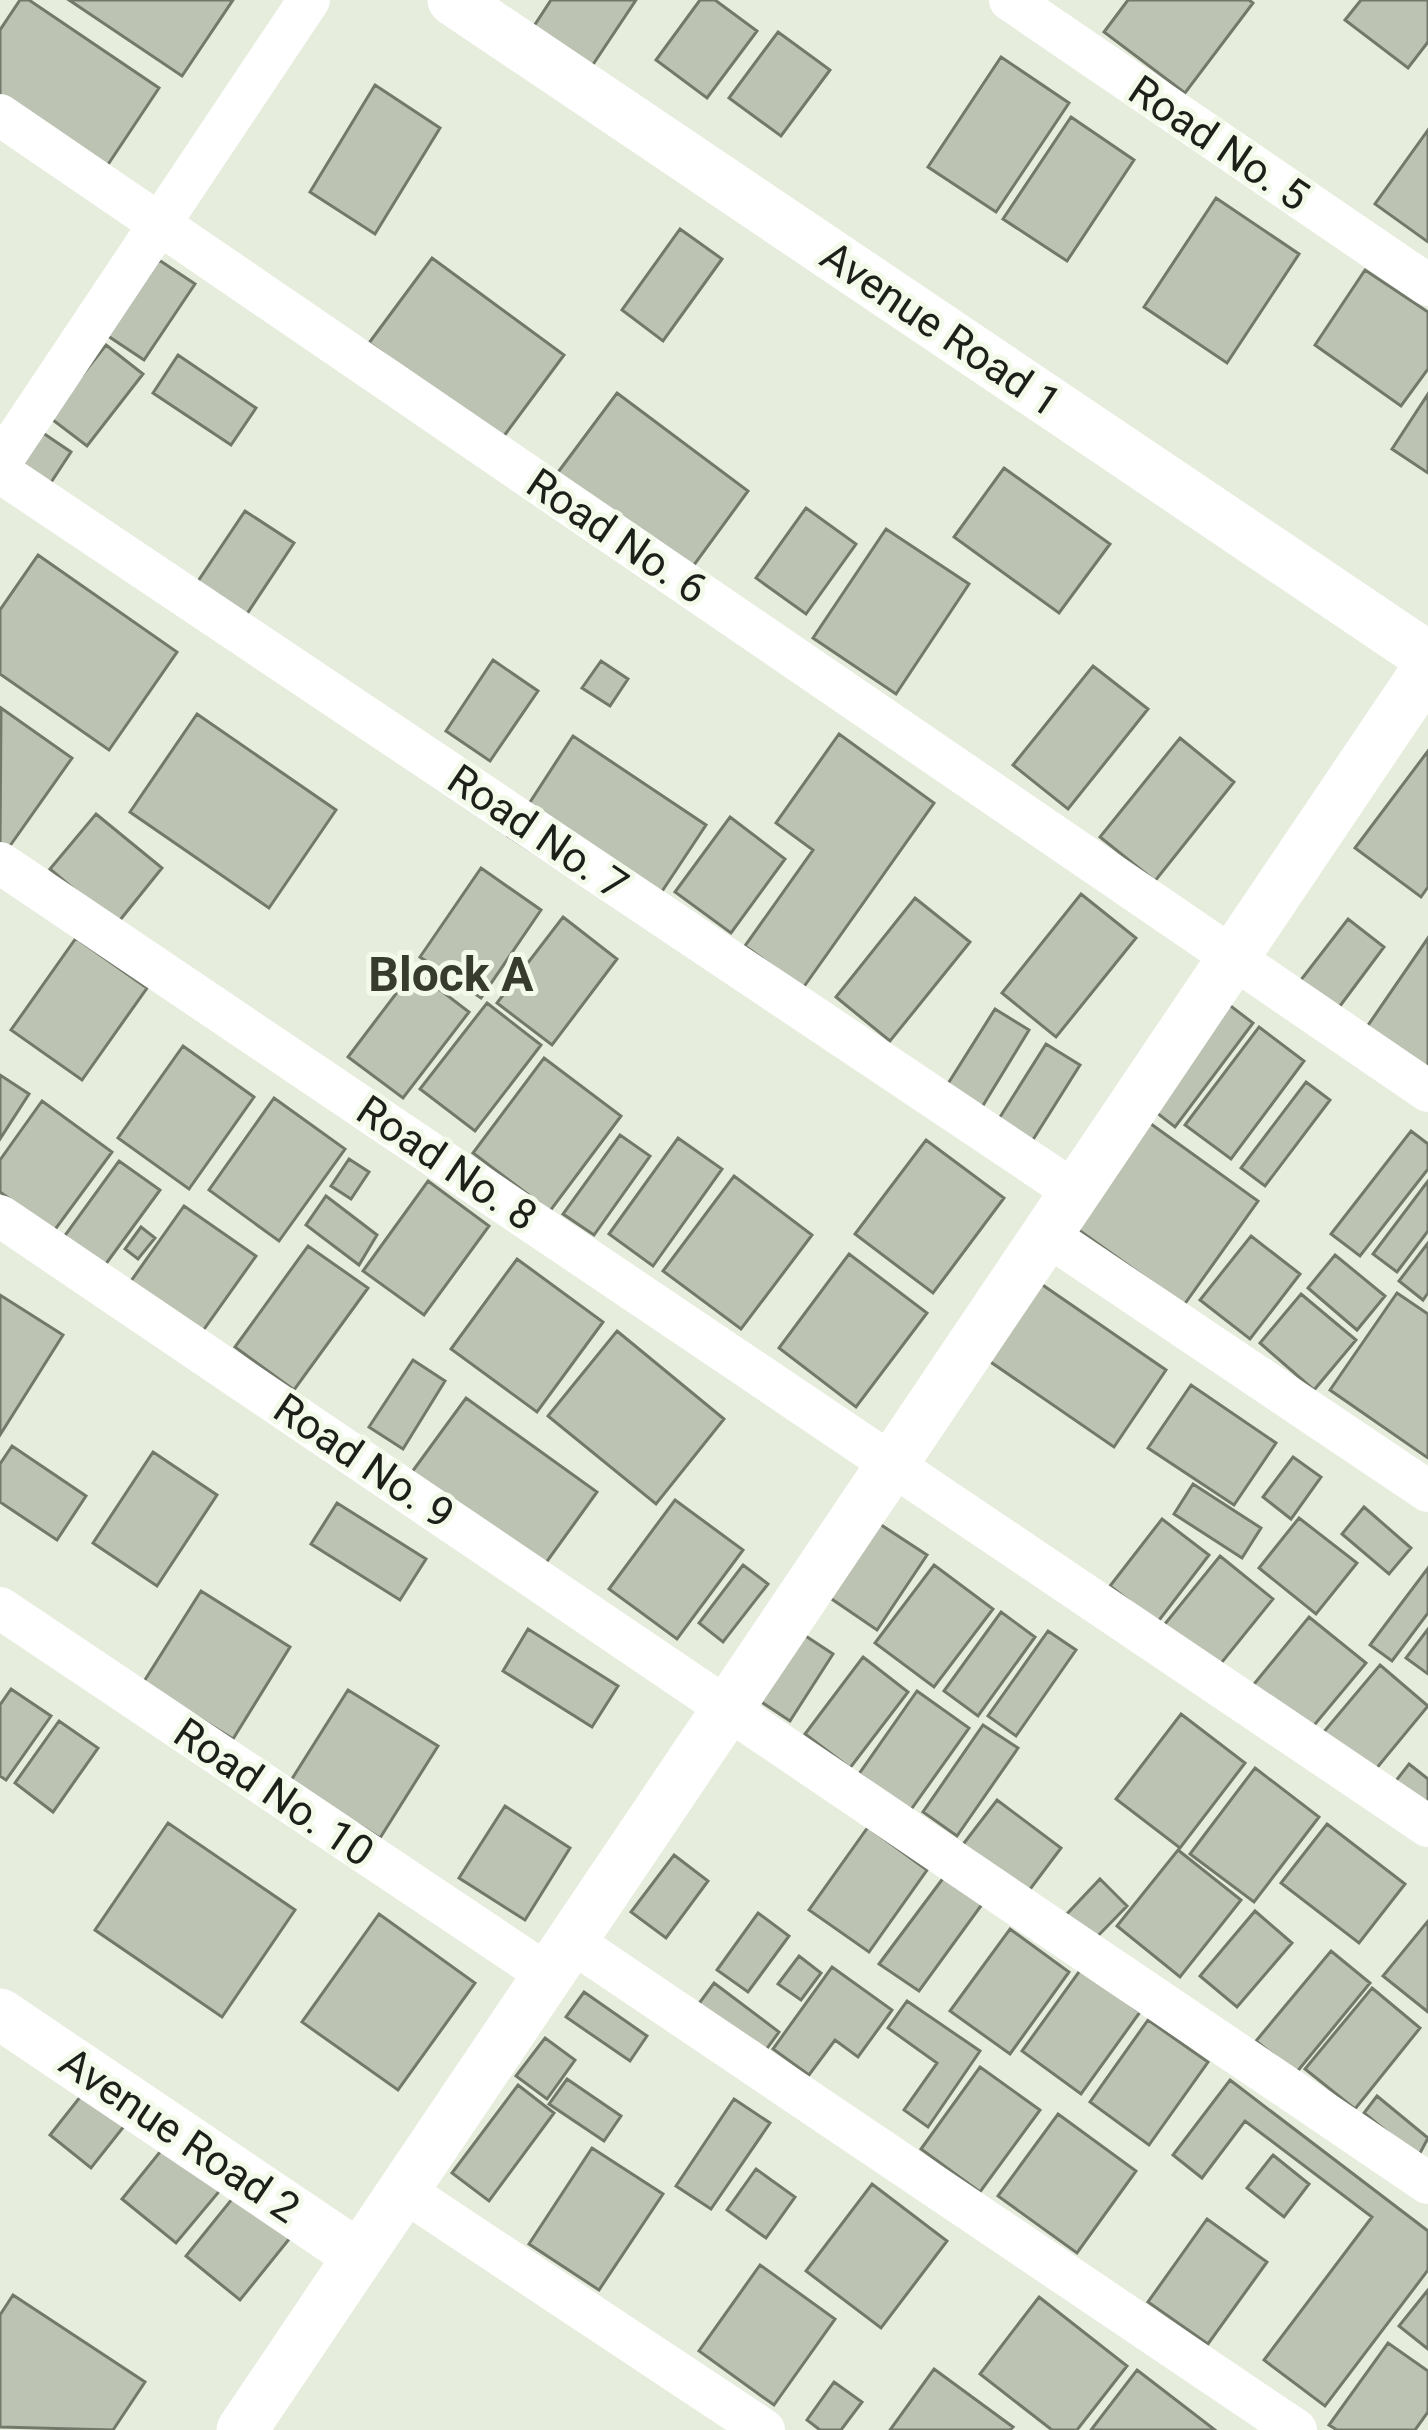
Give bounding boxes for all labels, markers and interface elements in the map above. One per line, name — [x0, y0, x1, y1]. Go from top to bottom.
street label: Road No. 5 — [1120, 65, 1318, 221]
street label: Avenue Road 1 — [812, 231, 1070, 427]
street label: Road No. 6 — [518, 458, 716, 614]
street label: Road No. 7 — [439, 754, 637, 910]
district label: Block A — [368, 946, 534, 1003]
street label: Road No. 8 — [348, 1085, 546, 1241]
street label: Road No. 9 — [265, 1383, 463, 1539]
street label: Road No. 10 — [165, 1708, 383, 1876]
street label: Avenue Road 2 — [51, 2037, 309, 2233]

